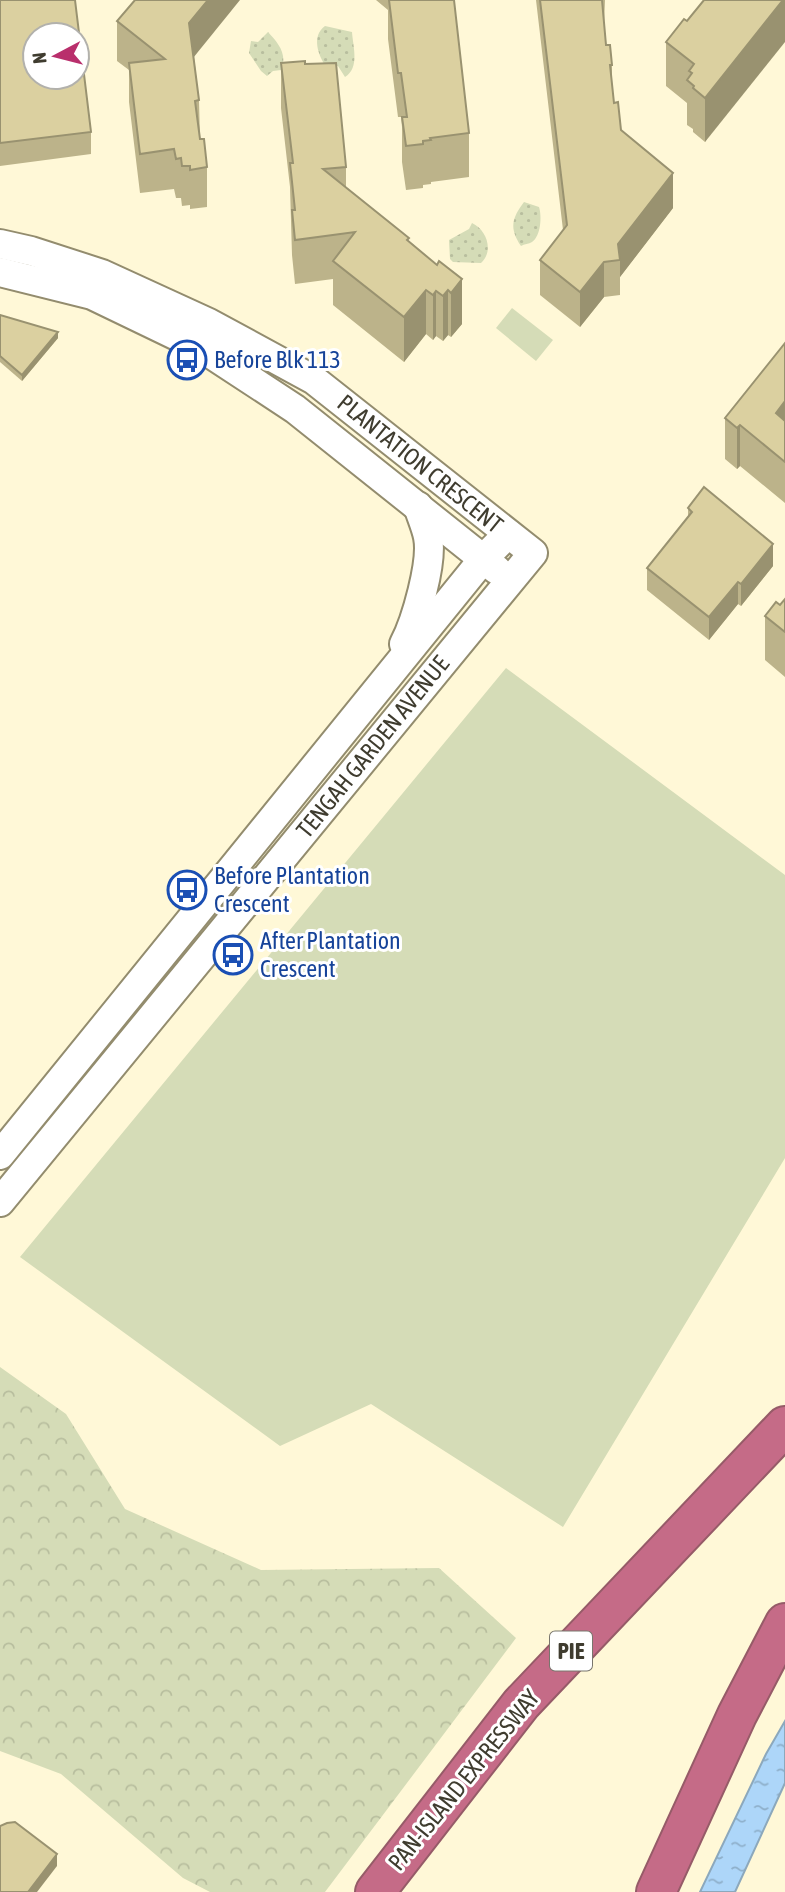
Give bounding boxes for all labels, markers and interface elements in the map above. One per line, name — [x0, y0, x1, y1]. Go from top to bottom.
north arrow — [21, 21, 91, 91]
text: N — [28, 51, 51, 65]
bus stop icon: Before Blk 113 — [166, 339, 208, 381]
place label: Before Blk 113 — [214, 346, 341, 373]
street label: PLANTATION CRESCENT — [332, 389, 509, 539]
street label: TENGAH GARDEN AVENUE — [291, 650, 454, 843]
place label: Before Plantation Crescent — [214, 862, 370, 917]
bus stop icon: Before Plantation Crescent — [166, 869, 208, 911]
place label: After Plantation Crescent — [260, 927, 401, 982]
bus stop icon: After Plantation Crescent — [212, 934, 254, 976]
road number: PIE — [550, 1632, 592, 1670]
street label: PAN-ISLAND EXPRESSWAY — [383, 1684, 545, 1875]

